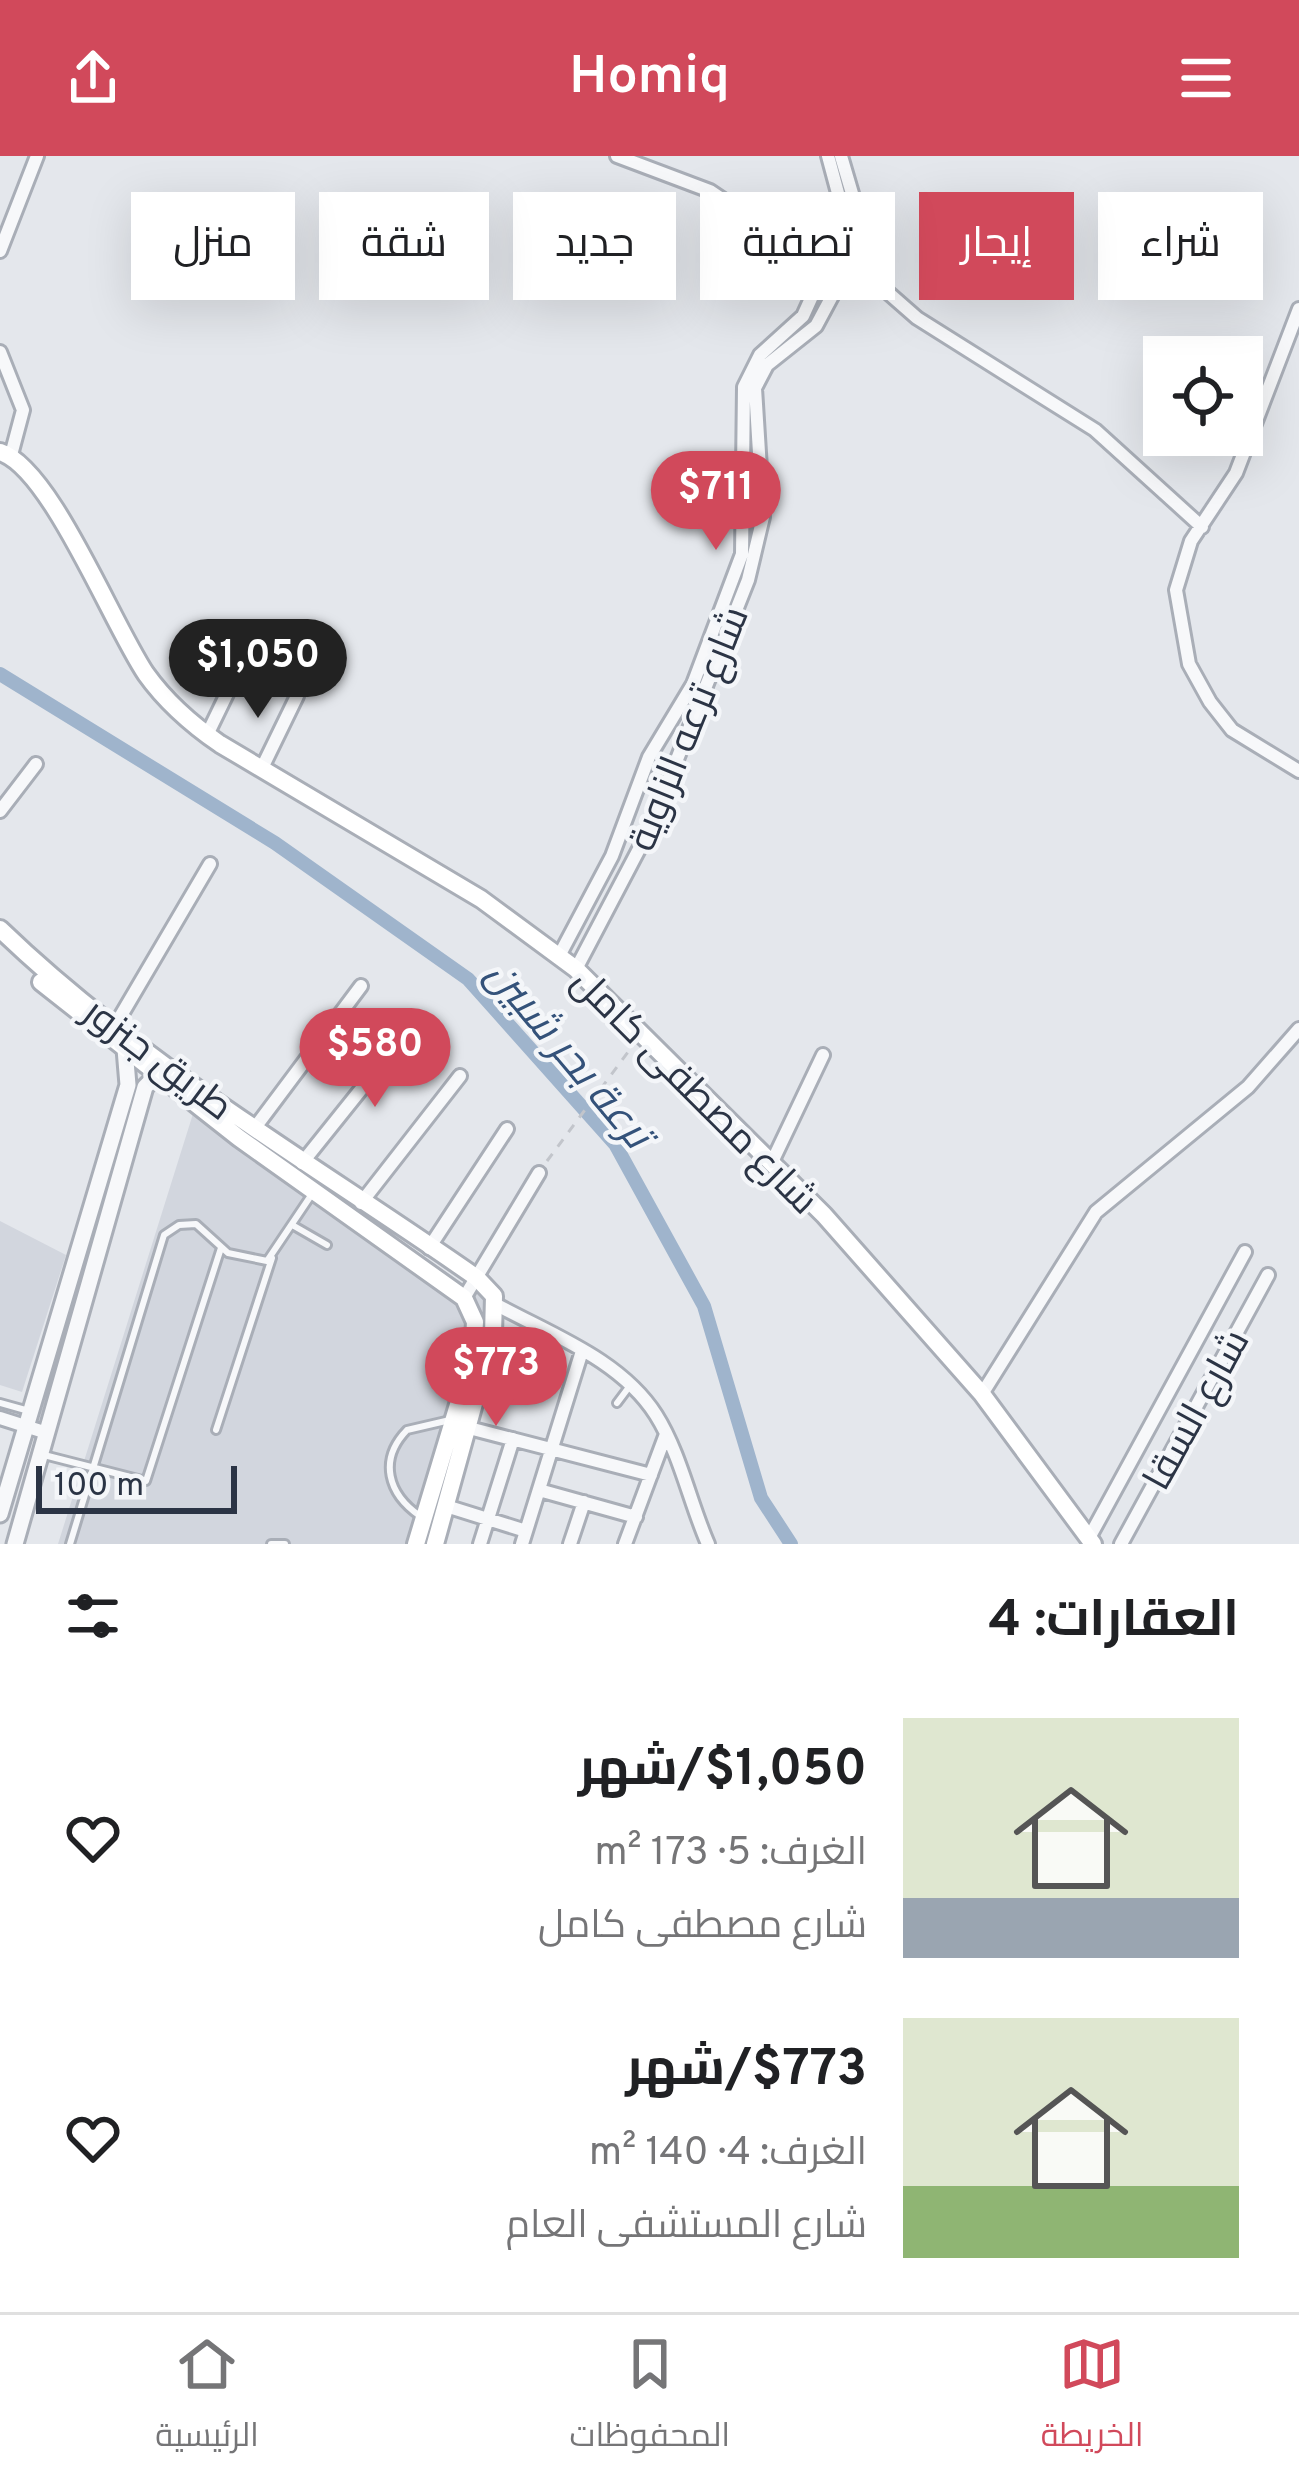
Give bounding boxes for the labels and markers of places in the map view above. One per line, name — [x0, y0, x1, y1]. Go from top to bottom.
pin: $711 — [645, 451, 787, 553]
pin: $1,050 — [160, 619, 356, 721]
pin: $580 — [304, 1008, 446, 1110]
pin: $773 — [425, 1327, 567, 1429]

